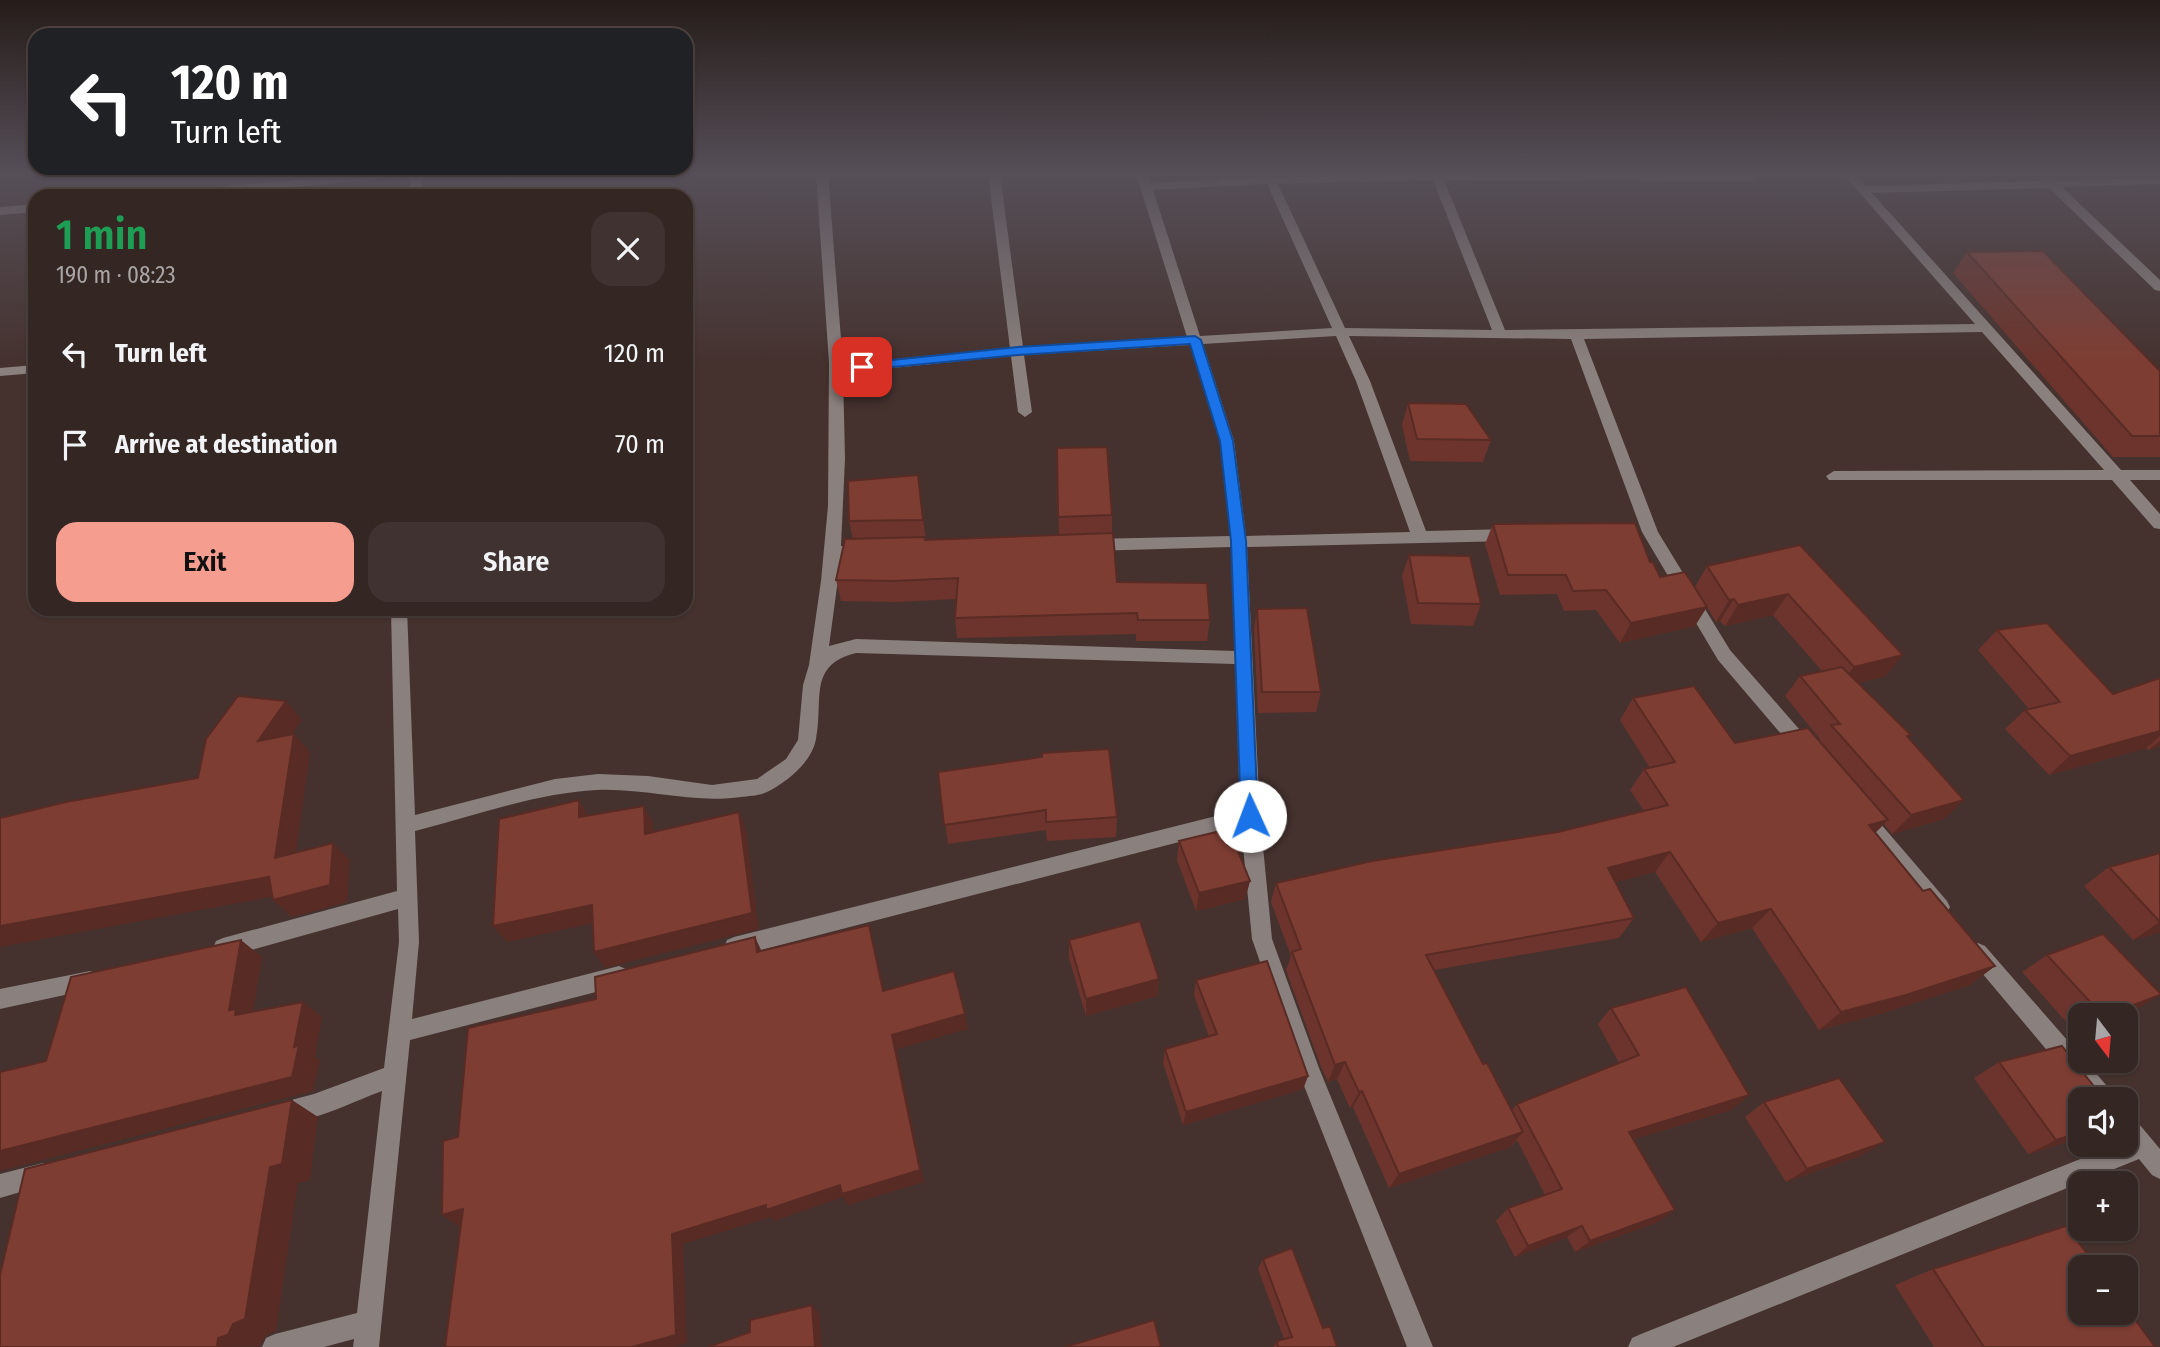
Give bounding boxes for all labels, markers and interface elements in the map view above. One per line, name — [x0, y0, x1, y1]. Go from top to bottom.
text: 120 m — [171, 53, 289, 112]
icon: left — [56, 56, 147, 147]
text: Turn left — [171, 113, 281, 151]
text: 1 min — [56, 210, 147, 260]
button: close — [591, 212, 665, 286]
text: 190 m · 08:23 — [56, 261, 176, 289]
icon: left — [56, 335, 94, 373]
pin — [832, 337, 892, 397]
text: Turn left — [115, 338, 207, 369]
text: 120 m — [604, 338, 665, 369]
icon: arrive — [843, 348, 881, 386]
icon: arrive — [56, 426, 94, 464]
text: Arrive at destination — [115, 429, 338, 460]
text: 70 m — [615, 429, 665, 460]
button: Exit — [56, 522, 354, 602]
button: Share — [368, 522, 665, 602]
position arrow — [1213, 779, 1287, 853]
north arrow — [2068, 1003, 2138, 1073]
map controls — [2068, 1003, 2138, 1325]
button: sound — [2068, 1087, 2138, 1157]
button: + — [2068, 1171, 2138, 1241]
button: − — [2068, 1255, 2138, 1325]

